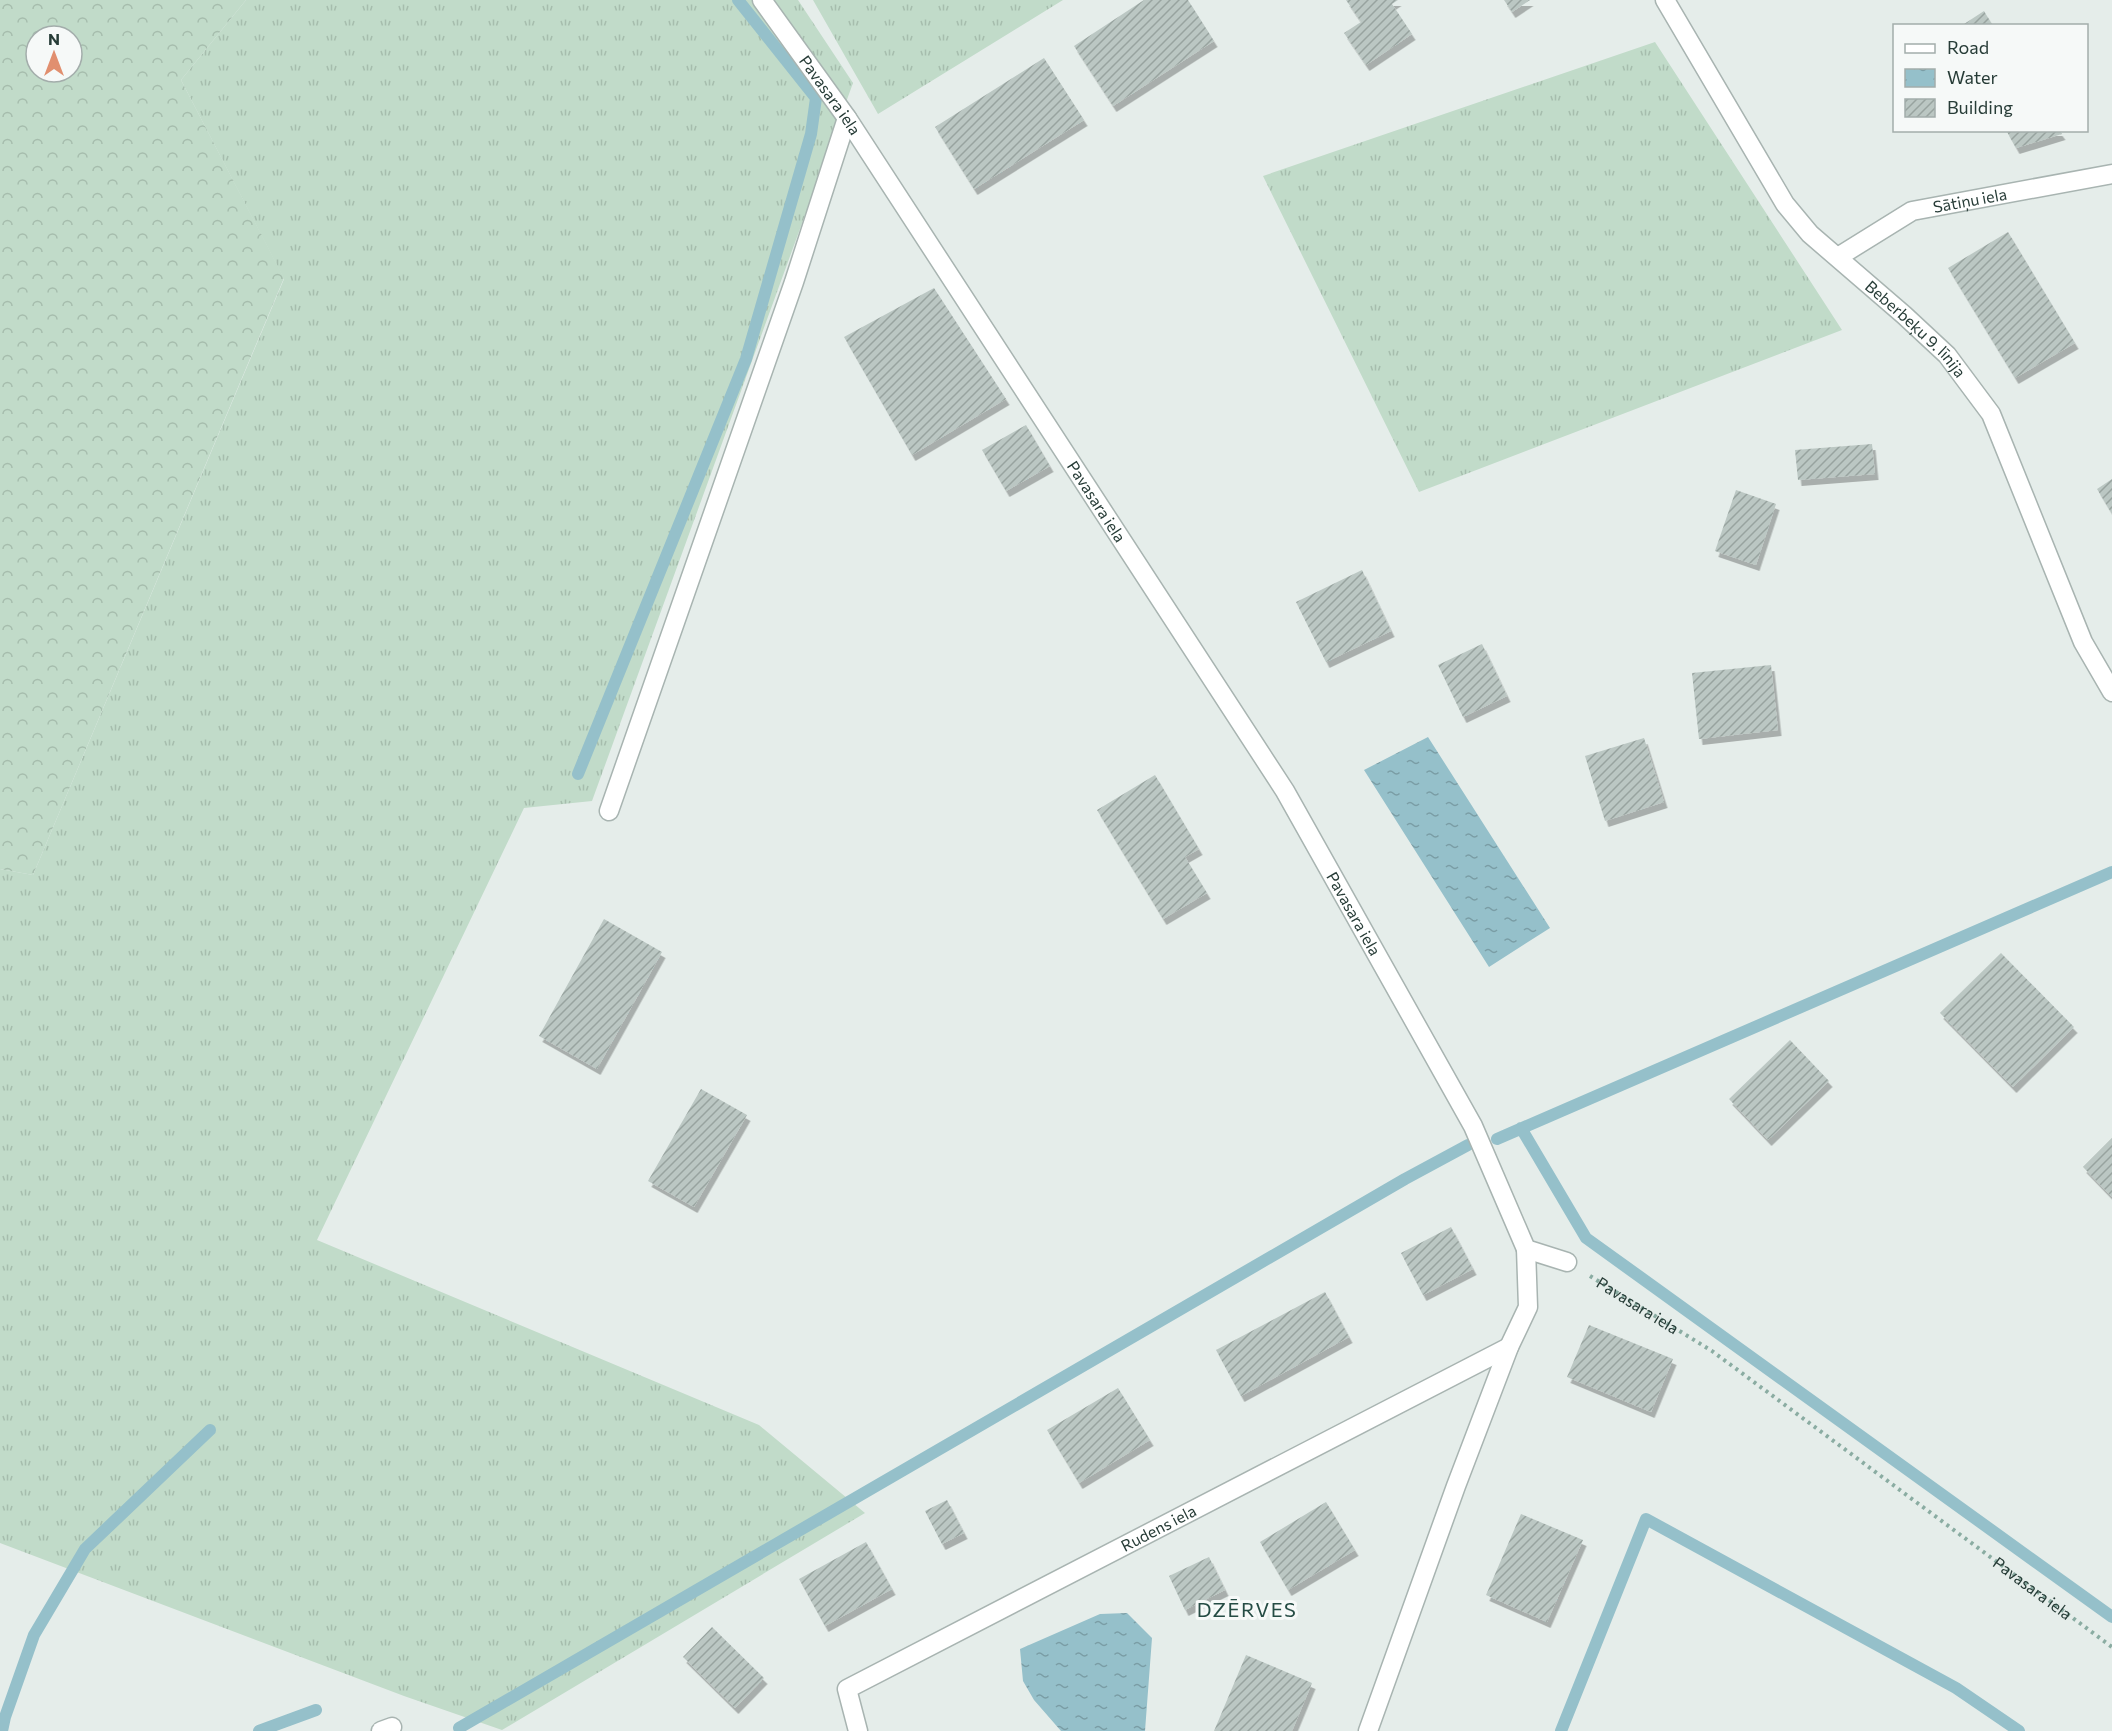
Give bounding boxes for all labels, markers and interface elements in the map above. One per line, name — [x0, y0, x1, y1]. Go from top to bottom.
north arrow — [24, 24, 84, 84]
legend — [1893, 24, 2088, 132]
text: N — [48, 29, 60, 48]
text: Road — [1947, 36, 1989, 58]
street label: Pavasara iela — [796, 51, 865, 138]
text: Water — [1947, 66, 1998, 88]
text: Building — [1947, 96, 2013, 118]
street label: Sātiņu iela — [1931, 184, 2008, 216]
street label: Beberbeķu 9. līnija — [1862, 276, 1970, 381]
street label: Pavasara iela — [1064, 457, 1130, 545]
street label: Pavasara iela — [1323, 868, 1385, 959]
street label: Pavasara iela — [1593, 1272, 1683, 1337]
street label: Rudens iela — [1118, 1500, 1199, 1555]
street label: Pavasara iela — [1990, 1553, 2076, 1623]
district label: DZĒRVES — [1197, 1597, 1297, 1621]

